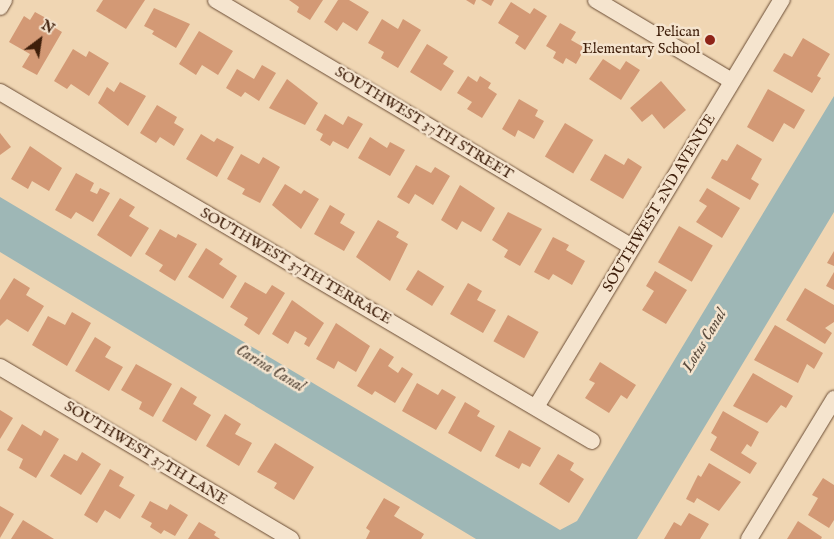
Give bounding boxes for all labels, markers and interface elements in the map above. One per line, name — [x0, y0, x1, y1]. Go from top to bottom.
north arrow — [15, 15, 65, 65]
text: N — [38, 16, 58, 38]
place label: Pelican Elementary School — [582, 22, 700, 57]
marker: Pelican Elementary School — [704, 34, 716, 46]
street label: SOUTHWEST 37TH STREET — [332, 63, 516, 183]
street label: SOUTHWEST 2ND AVENUE — [599, 111, 719, 295]
street label: SOUTHWEST 37TH TERRACE — [197, 204, 395, 328]
water label: Lotus Canal — [679, 306, 731, 376]
water label: Carina Canal — [232, 341, 308, 397]
street label: SOUTHWEST 37TH LANE — [61, 397, 231, 509]

